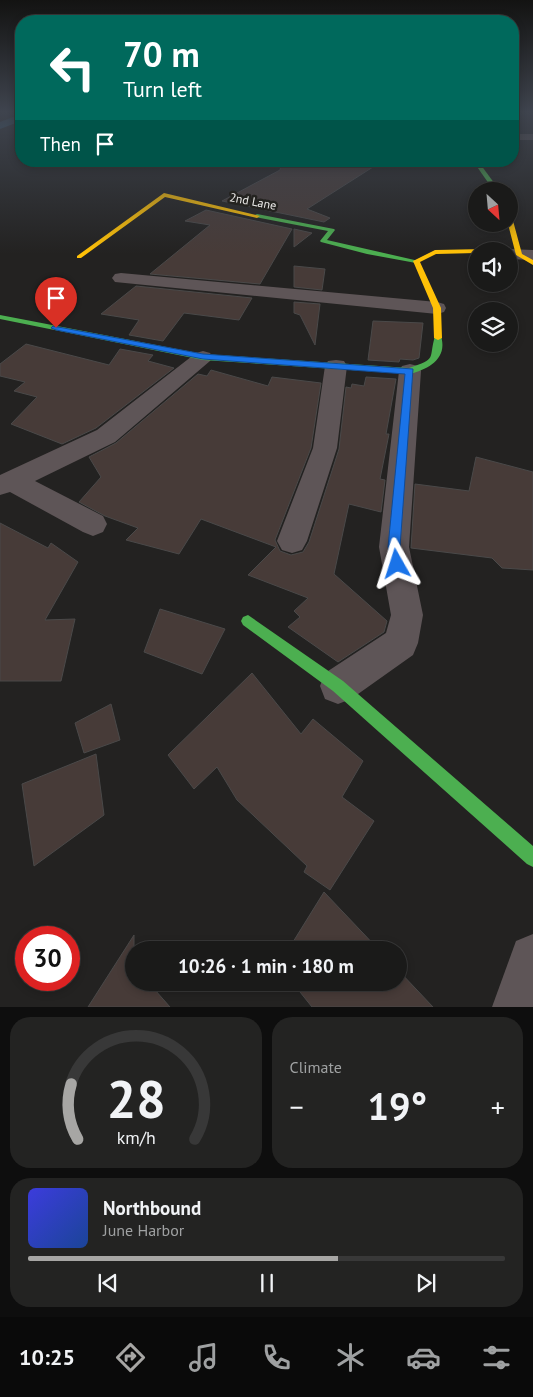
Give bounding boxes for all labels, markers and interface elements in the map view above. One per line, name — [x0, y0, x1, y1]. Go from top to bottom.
text: 70 m — [123, 31, 200, 77]
icon: left — [40, 35, 105, 100]
text: Turn left — [123, 75, 202, 103]
icon: arrive — [91, 130, 119, 158]
text: Then — [40, 132, 81, 156]
north arrow — [468, 182, 518, 232]
map controls — [468, 182, 518, 352]
street label: 2nd Lane — [228, 189, 278, 213]
button: sound — [468, 242, 518, 292]
pin — [35, 277, 77, 328]
icon: arrive — [42, 284, 70, 312]
button: layers — [468, 302, 518, 352]
position arrow — [370, 537, 422, 589]
speed limit sign: 30 — [15, 926, 80, 991]
text: 10:26 · 1 min · 180 m — [178, 954, 354, 978]
text: Climate — [290, 1057, 342, 1077]
text: 28 — [106, 1065, 165, 1132]
text: 19° — [367, 1081, 427, 1130]
text: − — [290, 1088, 304, 1125]
text: + — [491, 1088, 505, 1125]
text: km/h — [116, 1126, 155, 1149]
text: Northbound — [103, 1196, 201, 1220]
text: June Harbor — [103, 1220, 184, 1240]
icon: previous — [94, 1269, 122, 1297]
icon: pause — [253, 1269, 281, 1297]
icon: next — [412, 1269, 440, 1297]
icon: directions — [113, 1340, 148, 1375]
icon: music — [186, 1340, 221, 1375]
icon: phone — [259, 1340, 294, 1375]
icon: climate — [333, 1340, 368, 1375]
icon: car — [406, 1340, 441, 1375]
icon: filters — [479, 1340, 514, 1375]
text: 10:25 — [19, 1343, 75, 1371]

